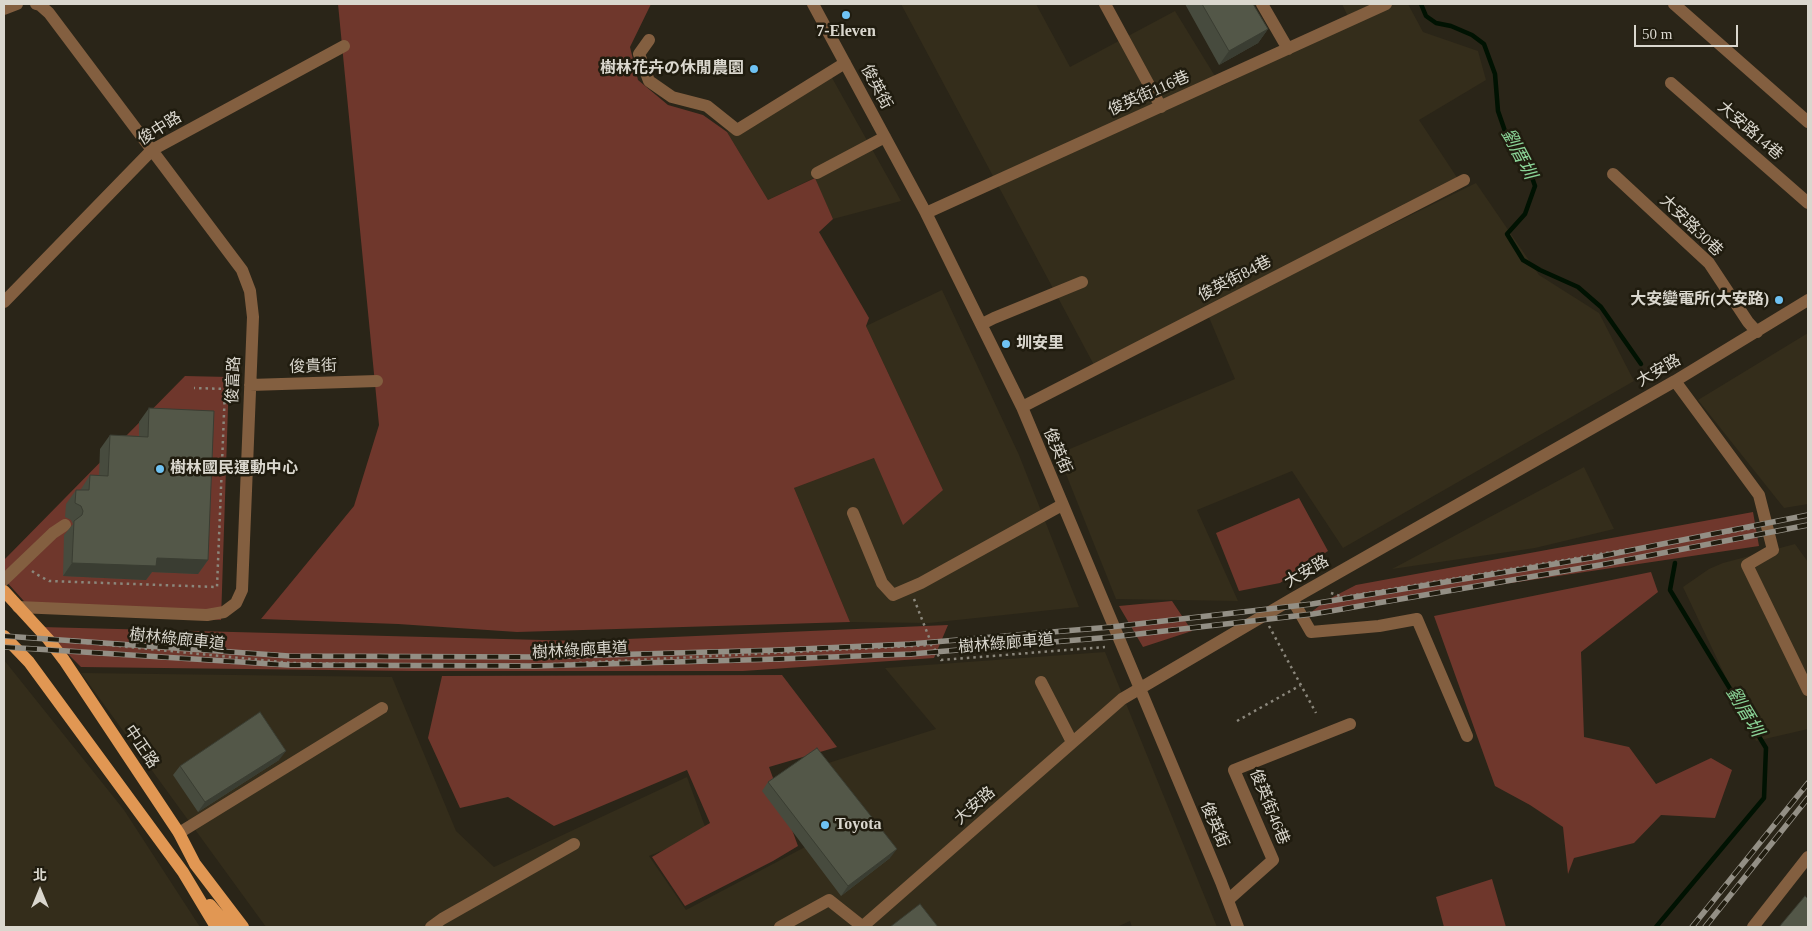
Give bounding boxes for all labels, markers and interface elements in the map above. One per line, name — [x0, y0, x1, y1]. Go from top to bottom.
marker: 7-Eleven — [840, 9, 852, 21]
scale bar — [1637, 15, 1741, 47]
place label: 7-Eleven — [816, 22, 876, 42]
text: 50 m — [1642, 26, 1672, 42]
place label: 樹林花卉の休閒農園 — [600, 59, 744, 79]
street label: 俊英街 — [856, 61, 896, 113]
marker: 樹林花卉の休閒農園 — [748, 63, 760, 75]
street label: 俊英街116巷 — [1105, 67, 1193, 121]
street label: 大安路14巷 — [1714, 98, 1786, 164]
street label: 俊中路 — [135, 108, 185, 150]
water label: 劉厝圳 — [1496, 125, 1540, 183]
street label: 大安路30巷 — [1656, 191, 1726, 261]
street label: 俊英街84巷 — [1195, 252, 1275, 306]
place label: 大安變電所(大安路) — [1630, 290, 1769, 310]
marker: 大安變電所(大安路) — [1773, 294, 1785, 306]
place label: 圳安里 — [1016, 334, 1064, 354]
marker: 圳安里 — [1000, 338, 1012, 350]
street label: 大安路 — [1633, 351, 1685, 391]
street label: 俊富路 — [223, 356, 245, 404]
street label: 俊貴街 — [289, 357, 337, 377]
street label: 俊英街 — [1039, 425, 1075, 477]
place label: 樹林國民運動中心 — [170, 459, 298, 479]
marker: 樹林國民運動中心 — [154, 463, 166, 475]
street label: 大安路 — [1281, 552, 1333, 592]
street label: 樹林綠廊車道 — [128, 625, 226, 655]
street label: 樹林綠廊車道 — [957, 630, 1055, 658]
street label: 樹林綠廊車道 — [532, 639, 628, 663]
water label: 劉厝圳 — [1721, 683, 1767, 741]
street label: 中正路 — [120, 722, 162, 772]
street label: 俊英街46巷 — [1245, 766, 1293, 848]
street label: 大安路 — [951, 783, 999, 829]
street label: 俊英街 — [1196, 799, 1232, 851]
place label: Toyota — [835, 815, 882, 835]
marker: Toyota — [819, 819, 831, 831]
north arrow — [15, 866, 65, 916]
text: 北 — [33, 868, 47, 883]

